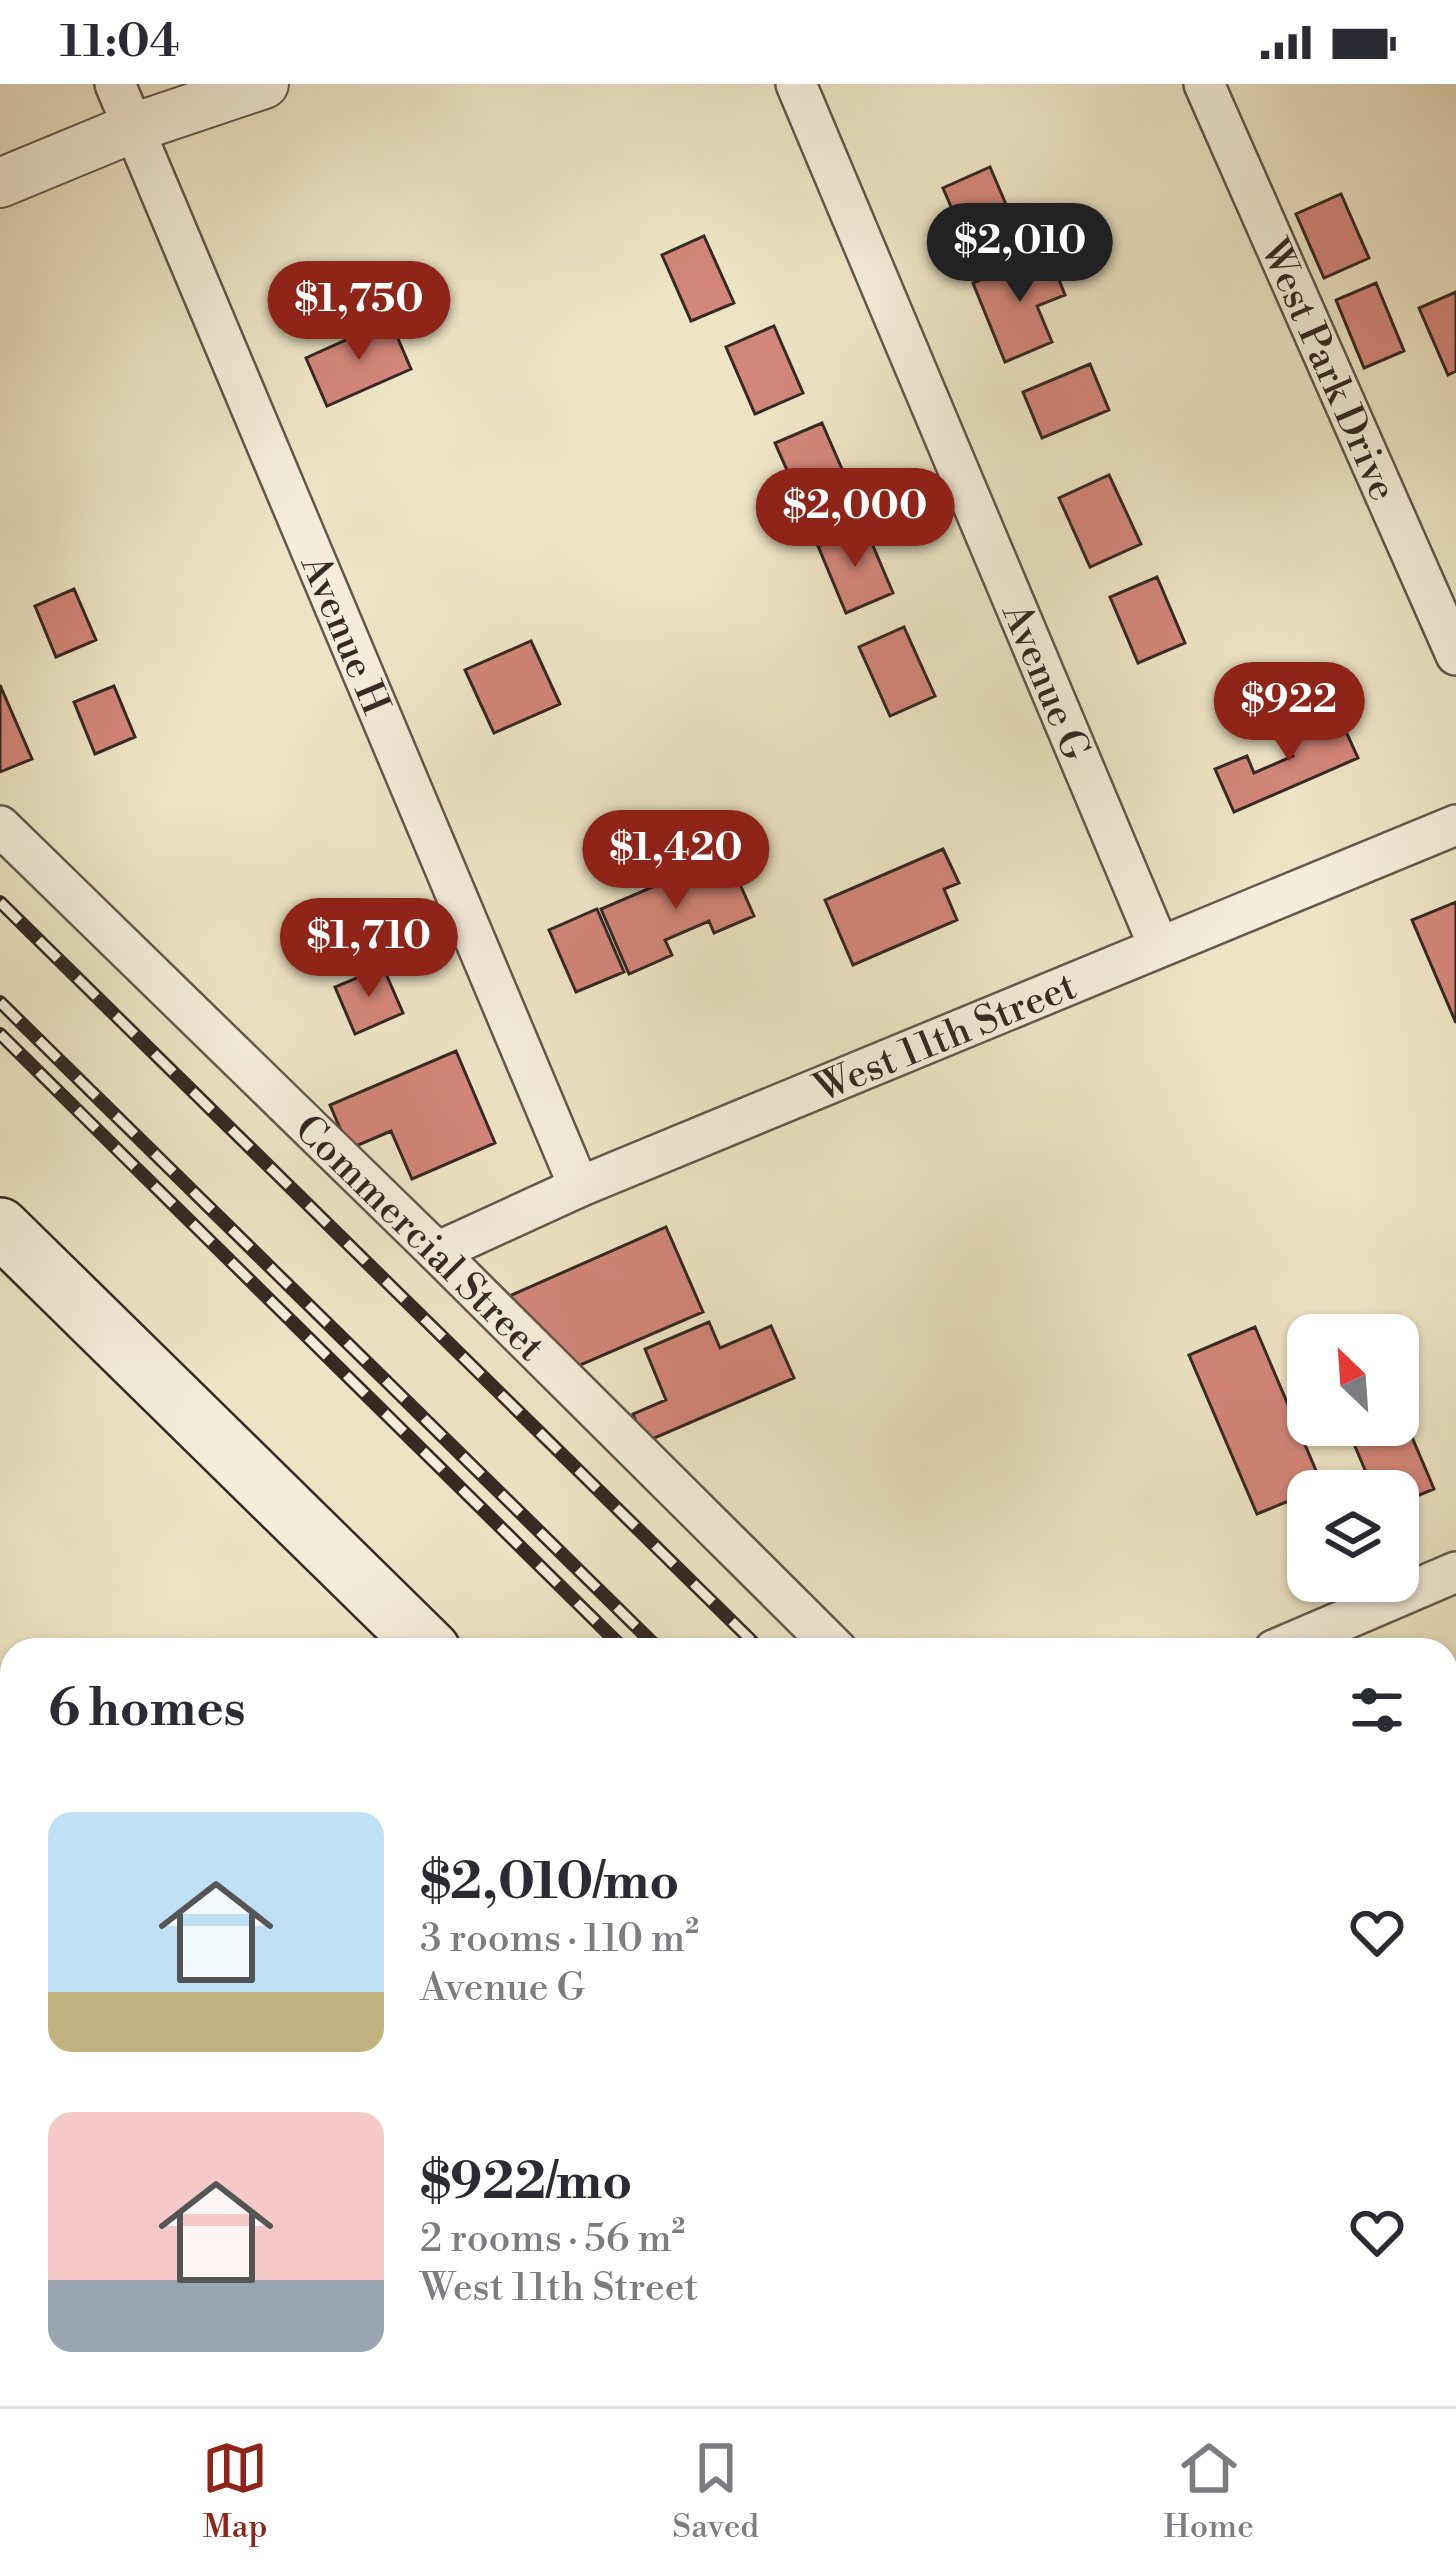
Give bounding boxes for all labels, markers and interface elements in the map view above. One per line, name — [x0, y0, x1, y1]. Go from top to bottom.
text: 11:04 — [60, 14, 180, 71]
pin: $2,010 — [922, 203, 1118, 305]
text: $2,010 — [954, 217, 1086, 266]
street label: West Park Drive — [1248, 230, 1407, 509]
pin: $1,750 — [261, 261, 457, 363]
text: $1,750 — [295, 275, 423, 324]
pin: $2,000 — [757, 468, 953, 570]
text: $2,000 — [783, 482, 927, 531]
street label: Avenue H — [289, 547, 399, 722]
street label: Avenue G — [990, 596, 1100, 768]
pin: $922 — [1218, 662, 1360, 764]
text: $922 — [1241, 676, 1337, 725]
pin: $1,420 — [578, 810, 774, 912]
text: $1,420 — [609, 824, 743, 873]
pin: $1,710 — [271, 898, 467, 1000]
text: $1,710 — [307, 912, 431, 961]
street label: West 11th Street — [806, 962, 1084, 1115]
street label: Commercial Street — [284, 1105, 554, 1372]
north arrow — [1287, 1314, 1419, 1446]
map controls — [1287, 1314, 1419, 1602]
button: layers — [1287, 1470, 1419, 1602]
icon: filters — [1344, 1677, 1410, 1743]
text: 6 homes — [48, 1678, 246, 1742]
text: $2,010/mo — [420, 1851, 679, 1915]
icon: home — [144, 1860, 288, 2004]
icon: heart — [1344, 1899, 1410, 1965]
text: 3 rooms · 110 m² — [420, 1915, 699, 1964]
text: Avenue G — [420, 1964, 585, 2013]
text: $922/mo — [420, 2151, 632, 2215]
icon: home — [144, 2160, 288, 2304]
icon: heart — [1344, 2199, 1410, 2265]
text: 2 rooms · 56 m² — [420, 2215, 685, 2264]
text: West 11th Street — [420, 2264, 698, 2313]
tab: Map — [202, 2435, 268, 2548]
tab: Saved — [672, 2435, 759, 2548]
tab: Home — [1163, 2435, 1254, 2548]

